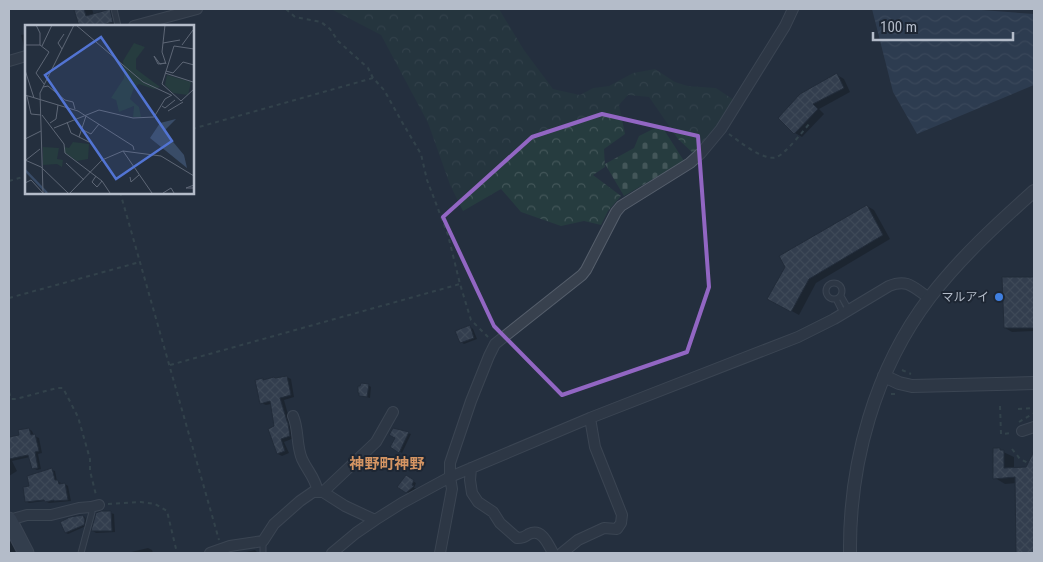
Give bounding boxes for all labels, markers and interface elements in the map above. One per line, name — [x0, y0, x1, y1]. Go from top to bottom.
scale bar — [873, 10, 1013, 42]
text: 100 m — [880, 18, 917, 36]
inset map — [25, 25, 194, 194]
place label: マルアイ — [942, 290, 989, 304]
marker: マルアイ — [993, 291, 1005, 303]
district label: 神野町神野 — [348, 455, 425, 473]

